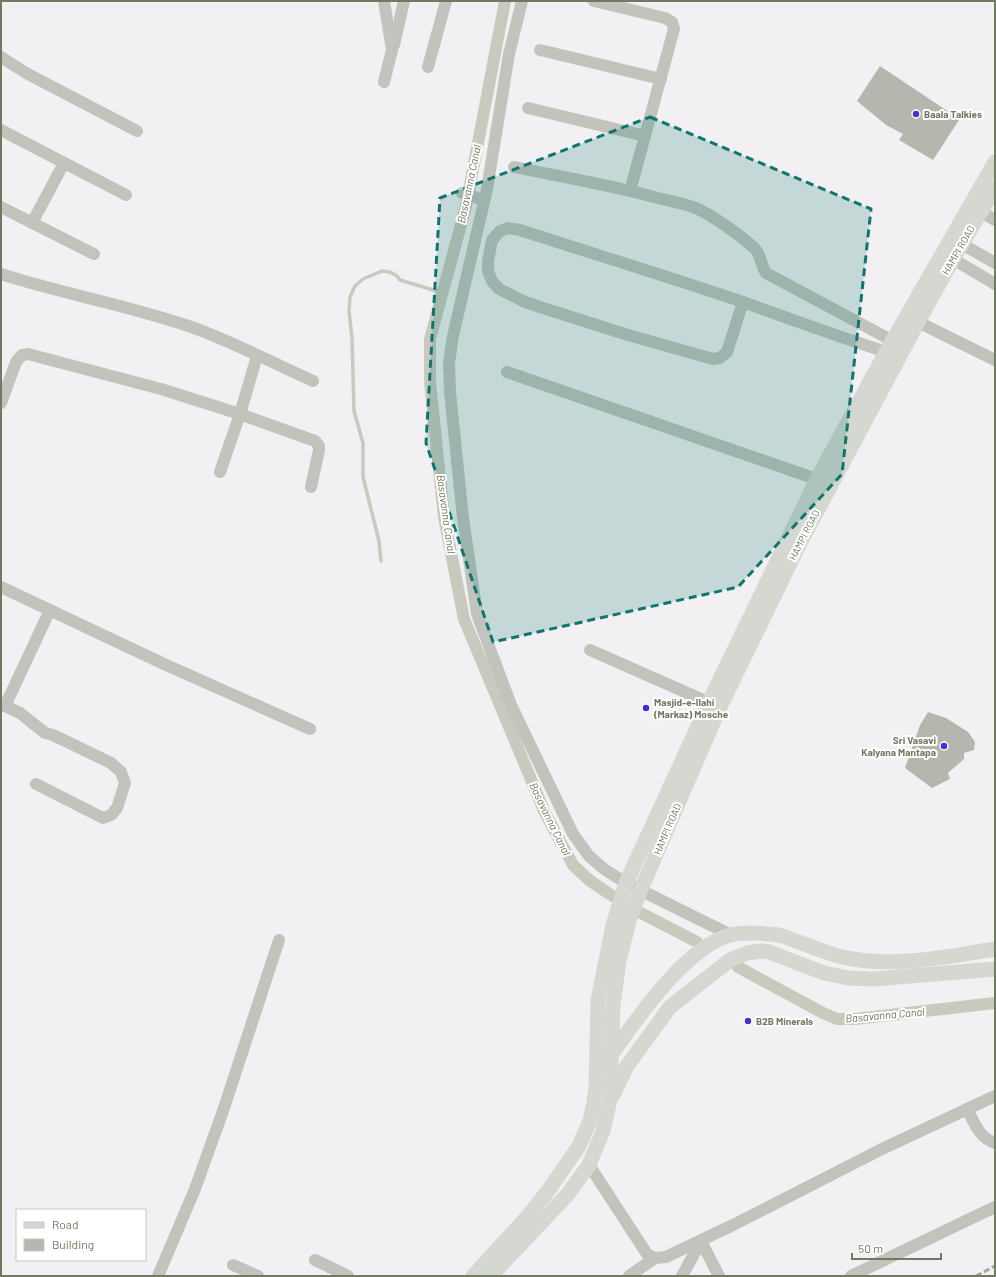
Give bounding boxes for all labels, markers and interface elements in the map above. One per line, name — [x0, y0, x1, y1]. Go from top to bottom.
place label: Baala Talkies — [924, 108, 982, 120]
marker: Baala Talkies — [911, 109, 921, 119]
water label: Basavanna Canal — [454, 143, 483, 224]
street label: HAMPI ROAD — [939, 223, 977, 277]
water label: Basavanna Canal — [435, 474, 459, 555]
street label: HAMPI ROAD — [786, 508, 822, 562]
place label: Masjid-e-Ilahi (Markaz) Mosche — [653, 696, 729, 720]
marker: Masjid-e-Ilahi (Markaz) Mosche — [641, 703, 651, 713]
place label: Sri Vasavi Kalyana Mantapa — [861, 734, 936, 758]
marker: Sri Vasavi Kalyana Mantapa — [939, 741, 949, 751]
water label: Basavanna Canal — [527, 780, 574, 858]
street label: HAMPI ROAD — [651, 801, 683, 857]
water label: Basavanna Canal — [845, 1005, 926, 1024]
place label: B2B Minerals — [756, 1015, 813, 1027]
marker: B2B Minerals — [743, 1016, 753, 1026]
legend — [16, 1209, 146, 1261]
text: Road — [52, 1217, 79, 1231]
scale bar — [852, 1235, 941, 1261]
text: Building — [52, 1237, 94, 1251]
text: 50 m — [858, 1241, 883, 1255]

